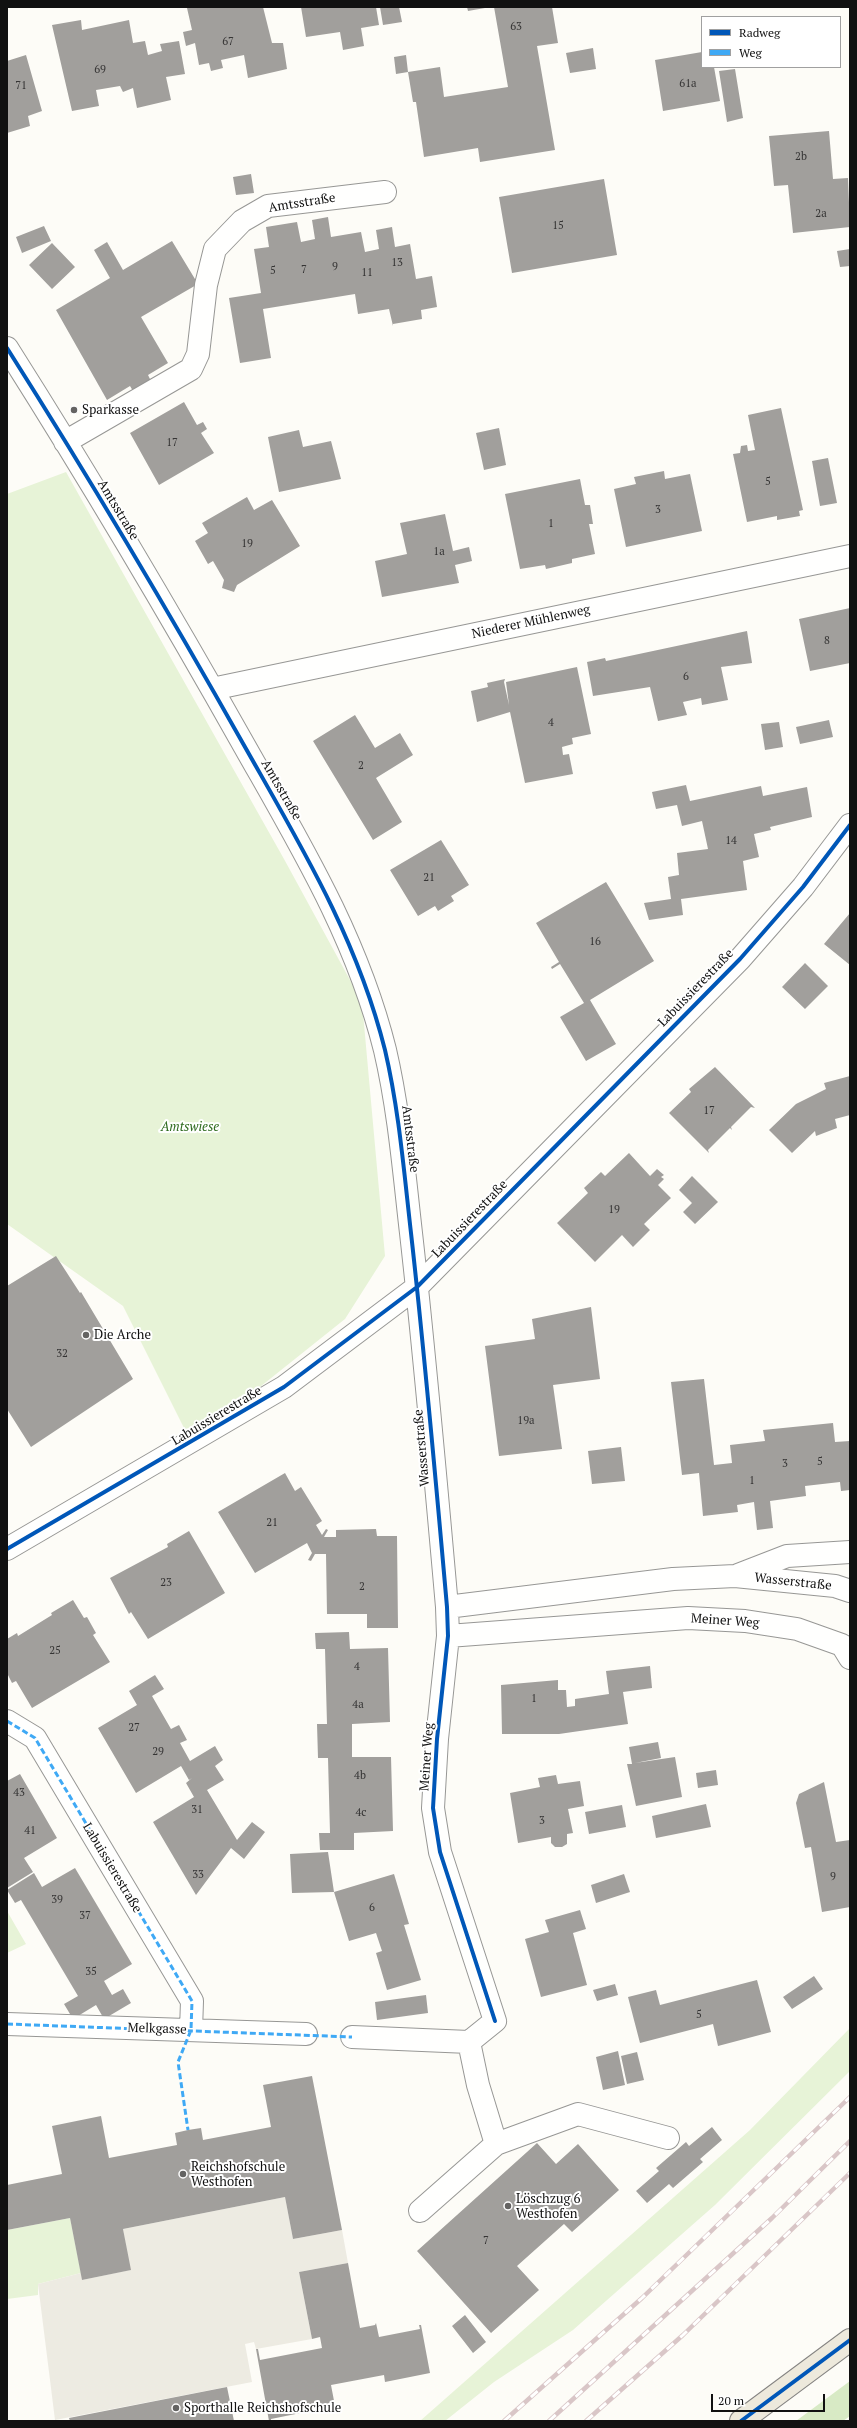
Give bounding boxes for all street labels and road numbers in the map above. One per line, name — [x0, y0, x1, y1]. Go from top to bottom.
street label: Amtsstraße — [267, 190, 337, 216]
street label: Amtsstraße — [94, 477, 142, 543]
street label: Niederer Mühlenweg — [470, 602, 592, 642]
street label: Amtsstraße — [257, 757, 305, 823]
street label: Labuissierestraße — [655, 946, 737, 1030]
street label: Amtsstraße — [398, 1105, 422, 1173]
street label: Labuissierestraße — [429, 1177, 511, 1261]
street label: Labuissierestraße — [169, 1383, 265, 1449]
street label: Wasserstraße — [411, 1409, 433, 1487]
street label: Wasserstraße — [754, 1570, 832, 1594]
street label: Meiner Weg — [690, 1611, 760, 1631]
street label: Meiner Weg — [417, 1722, 437, 1792]
street label: Labuissierestraße — [79, 1820, 145, 1916]
street label: Melkgasse — [127, 2020, 187, 2038]

